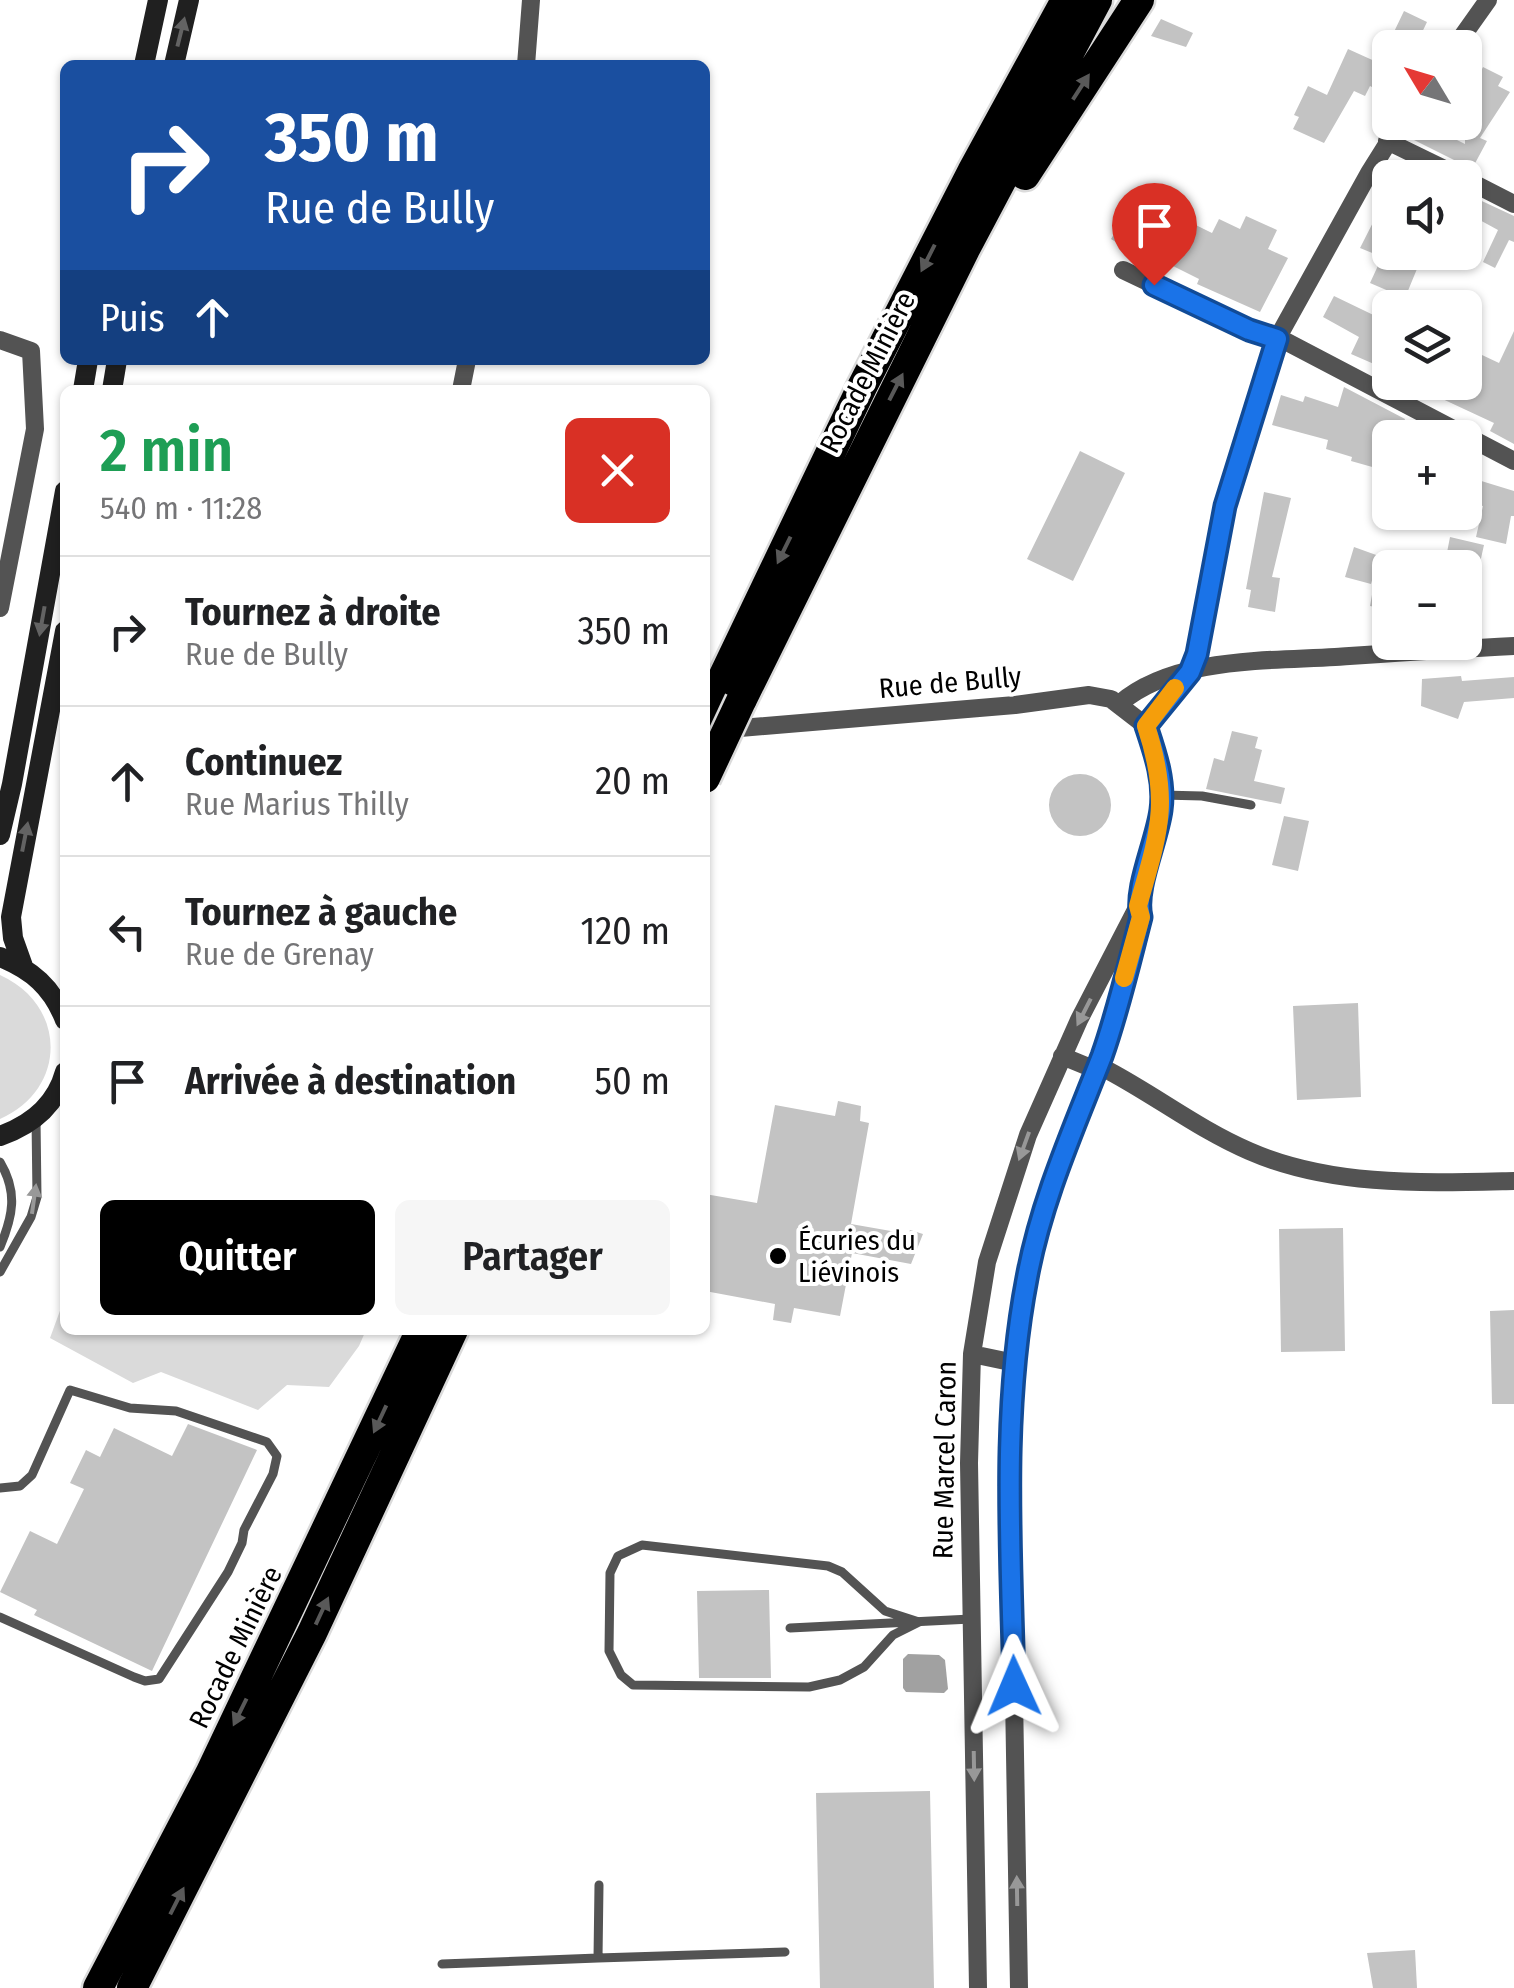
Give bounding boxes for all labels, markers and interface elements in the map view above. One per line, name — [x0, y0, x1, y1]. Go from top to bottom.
one-way arrow — [174, 16, 189, 47]
north arrow — [1372, 30, 1482, 140]
map controls — [1372, 30, 1482, 660]
one-way arrow — [1072, 73, 1090, 101]
text: 350 m — [265, 96, 439, 180]
icon: right — [100, 100, 230, 230]
button: sound — [1372, 160, 1482, 270]
text: Rue de Bully — [265, 181, 494, 235]
pin — [1112, 183, 1197, 286]
icon: arrive — [1127, 198, 1182, 253]
one-way arrow — [920, 244, 937, 273]
street label: Rocade Minière — [813, 286, 922, 458]
icon: ahead — [185, 290, 240, 345]
button: layers — [1372, 290, 1482, 400]
text: Puis — [100, 295, 165, 341]
one-way arrow — [887, 373, 904, 402]
text: 2 min — [100, 415, 233, 487]
button: close — [565, 418, 670, 523]
button: + — [1372, 420, 1482, 530]
text: 540 m · 11:28 — [100, 489, 262, 527]
one-way arrow — [775, 535, 792, 564]
button: − — [1372, 550, 1482, 660]
text: Tournez à droite — [185, 589, 441, 635]
icon: right — [100, 604, 155, 659]
one-way arrow — [33, 606, 49, 637]
text: 350 m — [577, 608, 670, 654]
text: Rue de Bully — [185, 635, 348, 673]
street label: Rue de Bully — [878, 660, 1023, 705]
text: Continuez — [185, 739, 342, 785]
icon: ahead — [100, 754, 155, 809]
text: 20 m — [595, 758, 670, 804]
text: Rue Marius Thilly — [185, 785, 409, 823]
one-way arrow — [18, 821, 34, 852]
text: Tournez à gauche — [185, 889, 457, 935]
icon: left — [100, 904, 155, 959]
text: 120 m — [580, 908, 670, 954]
text: Rue de Grenay — [185, 935, 374, 973]
one-way arrow — [1076, 998, 1093, 1027]
icon: arrive — [100, 1054, 155, 1109]
text: Arrivée à destination — [185, 1058, 516, 1104]
text: 50 m — [595, 1058, 670, 1104]
one-way arrow — [1016, 1131, 1031, 1161]
one-way arrow — [27, 1183, 42, 1214]
button: Quitter — [100, 1200, 375, 1315]
button: Partager — [395, 1200, 670, 1315]
place label: Écuries du Liévinois — [798, 1224, 916, 1289]
marker: Écuries du Liévinois — [767, 1245, 789, 1267]
street label: Rue Marcel Caron — [926, 1361, 963, 1559]
one-way arrow — [372, 1405, 389, 1434]
street label: Rocade Minière — [182, 1561, 289, 1733]
one-way arrow — [314, 1596, 331, 1625]
position arrow — [962, 1634, 1066, 1738]
one-way arrow — [231, 1697, 248, 1726]
one-way arrow — [966, 1750, 982, 1782]
one-way arrow — [1009, 1874, 1025, 1906]
one-way arrow — [168, 1887, 185, 1916]

